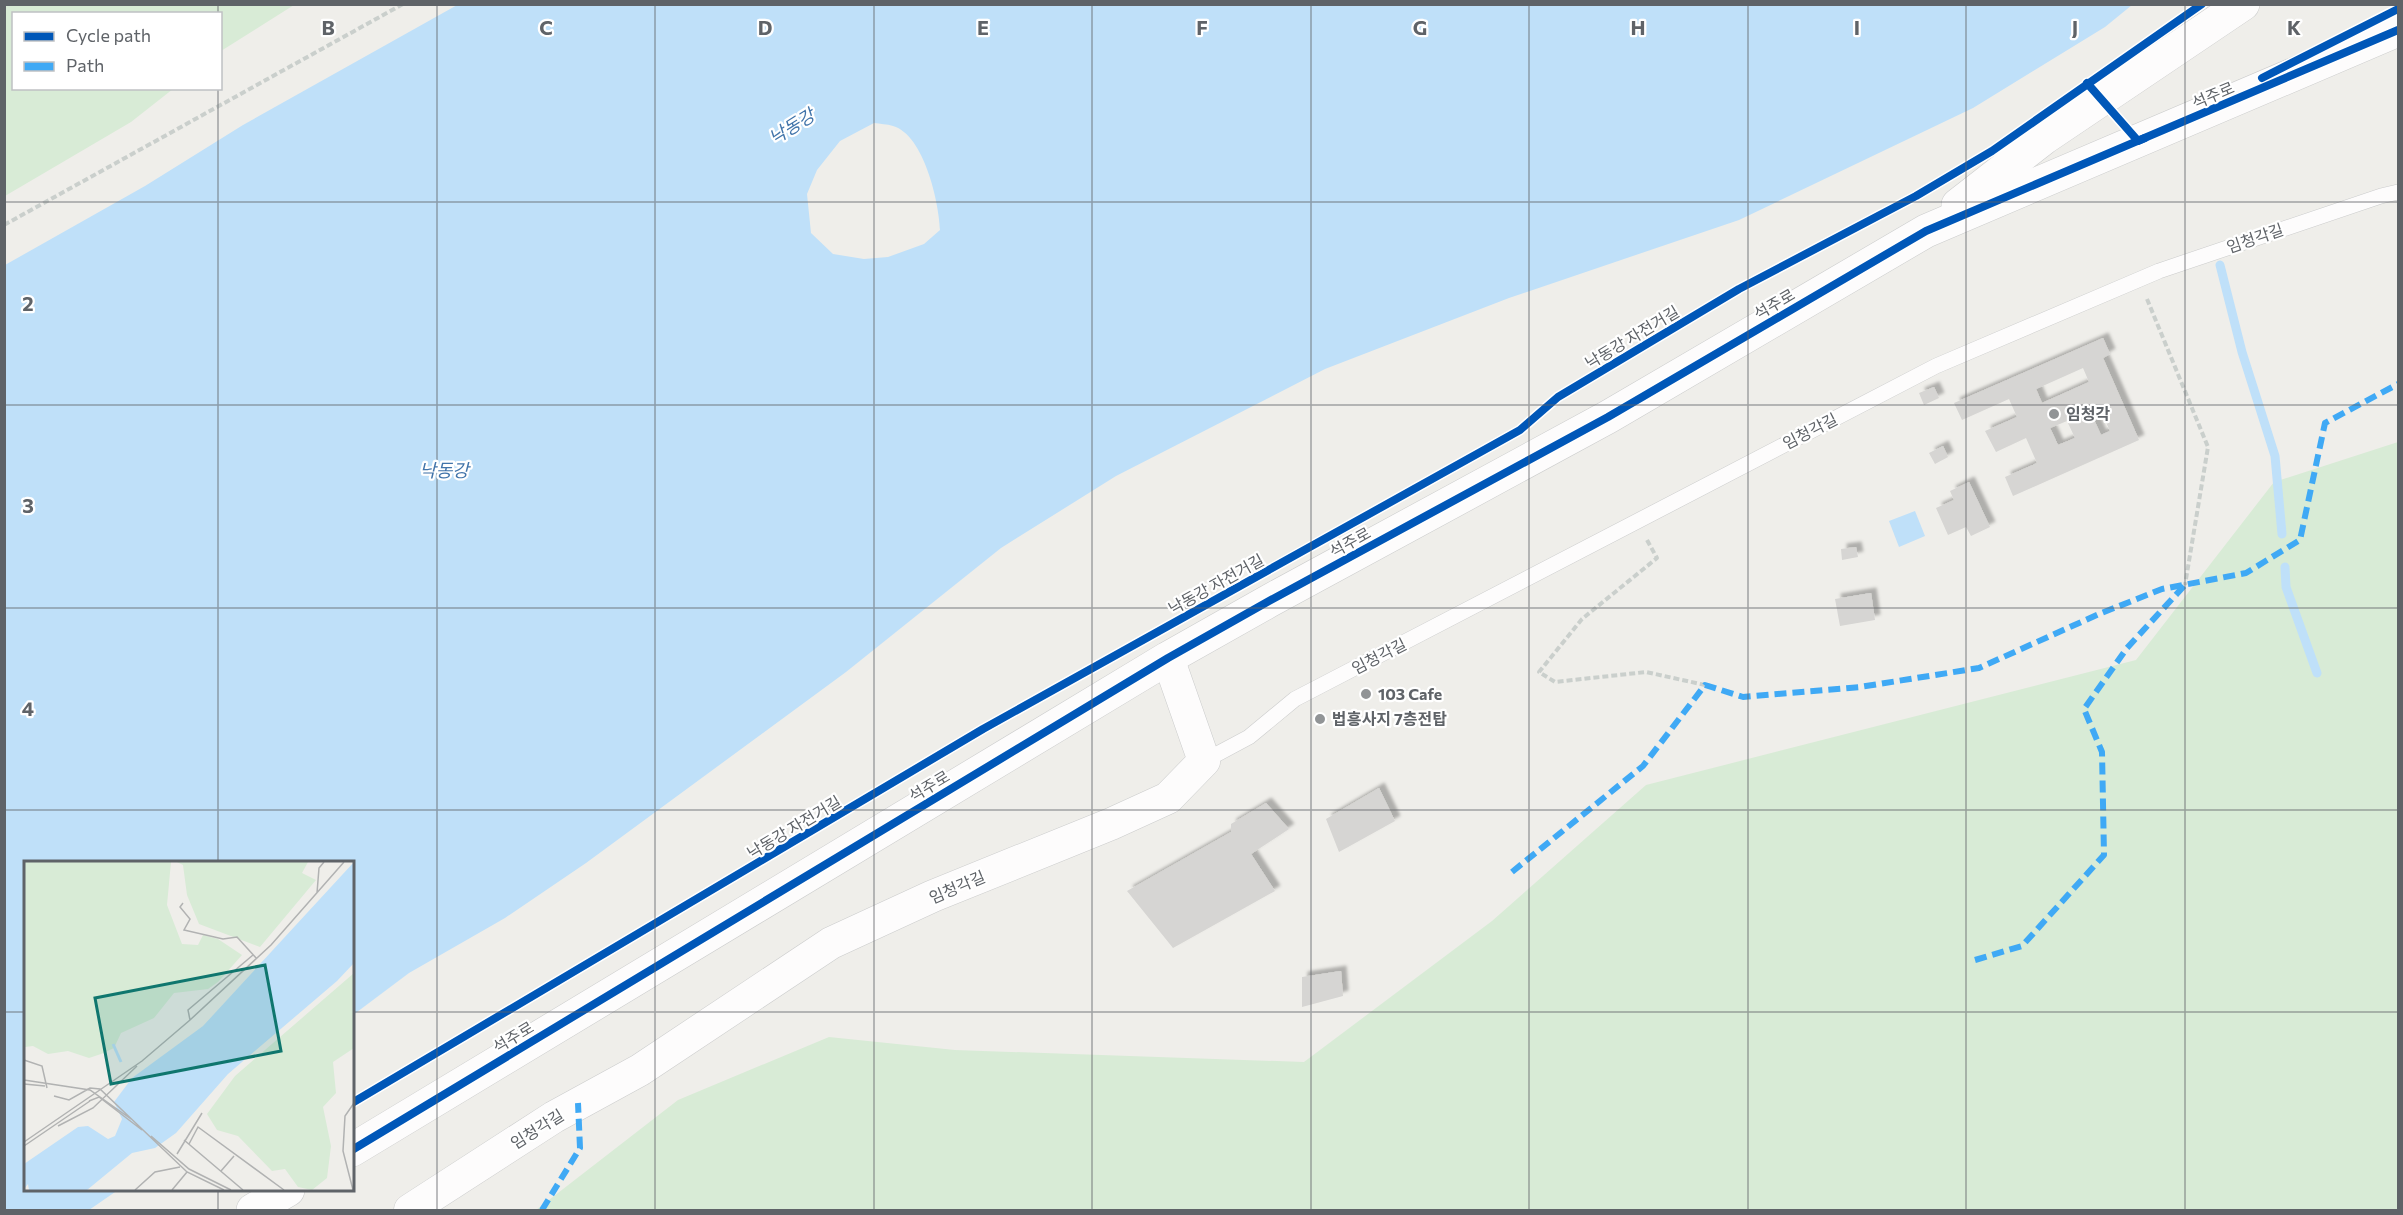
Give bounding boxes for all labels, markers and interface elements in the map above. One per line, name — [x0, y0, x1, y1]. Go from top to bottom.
legend — [12, 12, 222, 90]
text: B — [321, 15, 335, 39]
text: C — [539, 15, 553, 39]
text: D — [758, 15, 772, 39]
text: E — [977, 15, 989, 39]
text: F — [1196, 15, 1208, 39]
text: G — [1413, 15, 1427, 39]
text: H — [1631, 15, 1646, 39]
text: I — [1854, 15, 1860, 39]
text: J — [2072, 15, 2078, 39]
text: K — [2287, 15, 2301, 39]
text: Cycle path — [66, 24, 151, 46]
text: Path — [66, 54, 104, 76]
street label: 석주로 — [2189, 77, 2237, 112]
water label: 낙동강 — [765, 102, 820, 149]
street label: 임청각길 — [2224, 219, 2286, 256]
street label: 석주로 — [1750, 284, 1798, 323]
text: 2 — [22, 291, 34, 315]
street label: 낙동강 자전거길 — [1581, 301, 1682, 372]
place label: 임청각 — [2066, 404, 2110, 423]
marker: 임청각 — [2047, 407, 2061, 421]
street label: 임청각길 — [1779, 409, 1840, 452]
water label: 낙동강 — [419, 459, 471, 481]
text: 3 — [22, 493, 34, 517]
street label: 석주로 — [1326, 522, 1374, 561]
street label: 낙동강 자전거길 — [1165, 550, 1267, 618]
street label: 임청각길 — [1348, 634, 1409, 677]
place label: 103 Cafe — [1378, 684, 1442, 703]
marker: 103 Cafe — [1359, 687, 1373, 701]
text: 4 — [22, 696, 34, 720]
place label: 법흥사지 7층전탑 — [1332, 709, 1447, 728]
marker: 법흥사지 7층전탑 — [1313, 712, 1327, 726]
street label: 석주로 — [905, 766, 953, 805]
street label: 낙동강 자전거길 — [743, 791, 844, 862]
inset map — [24, 861, 354, 1191]
street label: 임청각길 — [926, 866, 988, 907]
street label: 석주로 — [489, 1017, 537, 1056]
street label: 임청각길 — [507, 1105, 567, 1152]

